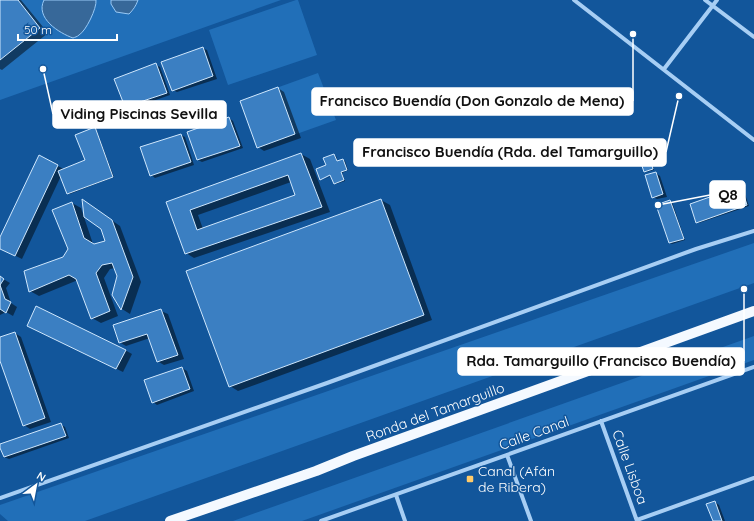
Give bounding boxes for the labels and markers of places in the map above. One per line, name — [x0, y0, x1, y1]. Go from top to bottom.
callout: Francisco Buendía (Don Gonzalo de Mena) — [312, 88, 633, 115]
callout: Viding Piscinas Sevilla — [53, 101, 226, 128]
callout: Francisco Buendía (Rda. del Tamarguillo) — [354, 139, 666, 166]
callout: Q8 — [710, 181, 745, 208]
callout: Rda. Tamarguillo (Francisco Buendía) — [458, 348, 744, 375]
place label: Canal (Afán de Ribera) — [478, 462, 555, 496]
marker: Canal (Afán de Ribera) — [465, 474, 475, 484]

